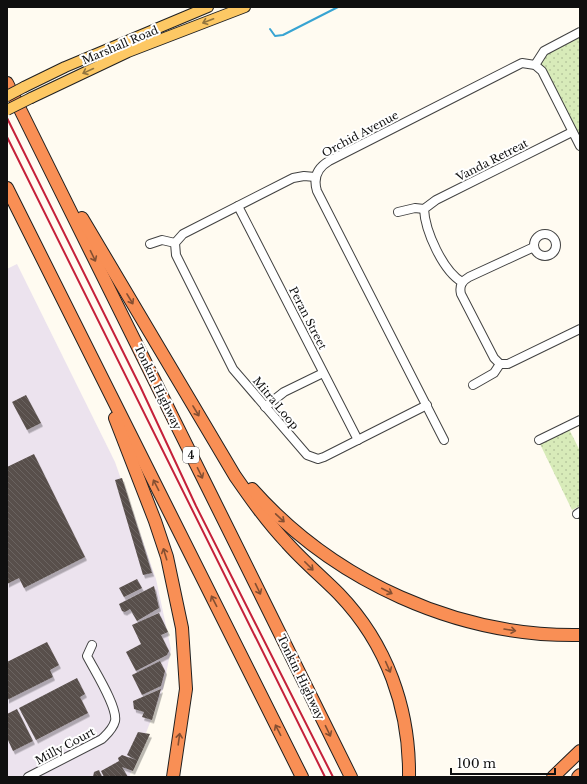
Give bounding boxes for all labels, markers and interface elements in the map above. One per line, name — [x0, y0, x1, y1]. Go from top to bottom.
one-way arrow — [203, 18, 215, 26]
street label: Marshall Road — [80, 22, 161, 67]
one-way arrow — [83, 68, 95, 75]
street label: Orchid Avenue — [319, 108, 401, 160]
street label: Vanda Retreat — [453, 136, 531, 185]
one-way arrow — [90, 250, 97, 262]
street label: Peran Street — [286, 284, 330, 353]
one-way arrow — [127, 293, 135, 305]
street label: Tonkin Highway — [131, 342, 185, 432]
street label: Mitra Loop — [250, 374, 302, 432]
one-way arrow — [193, 405, 201, 417]
road number: 4 — [183, 447, 199, 463]
one-way arrow — [197, 466, 204, 478]
one-way arrow — [152, 479, 159, 491]
one-way arrow — [275, 513, 285, 522]
one-way arrow — [161, 547, 168, 560]
one-way arrow — [304, 561, 314, 571]
one-way arrow — [255, 583, 262, 595]
one-way arrow — [381, 588, 393, 595]
one-way arrow — [210, 595, 217, 607]
one-way arrow — [503, 626, 516, 634]
street label: Tonkin Highway — [274, 632, 328, 722]
one-way arrow — [385, 661, 392, 673]
street label: Milly Court — [33, 724, 98, 768]
one-way arrow — [274, 724, 282, 736]
one-way arrow — [325, 724, 332, 736]
one-way arrow — [175, 732, 183, 745]
scale bar — [451, 750, 555, 776]
text: 100 m — [457, 756, 496, 771]

